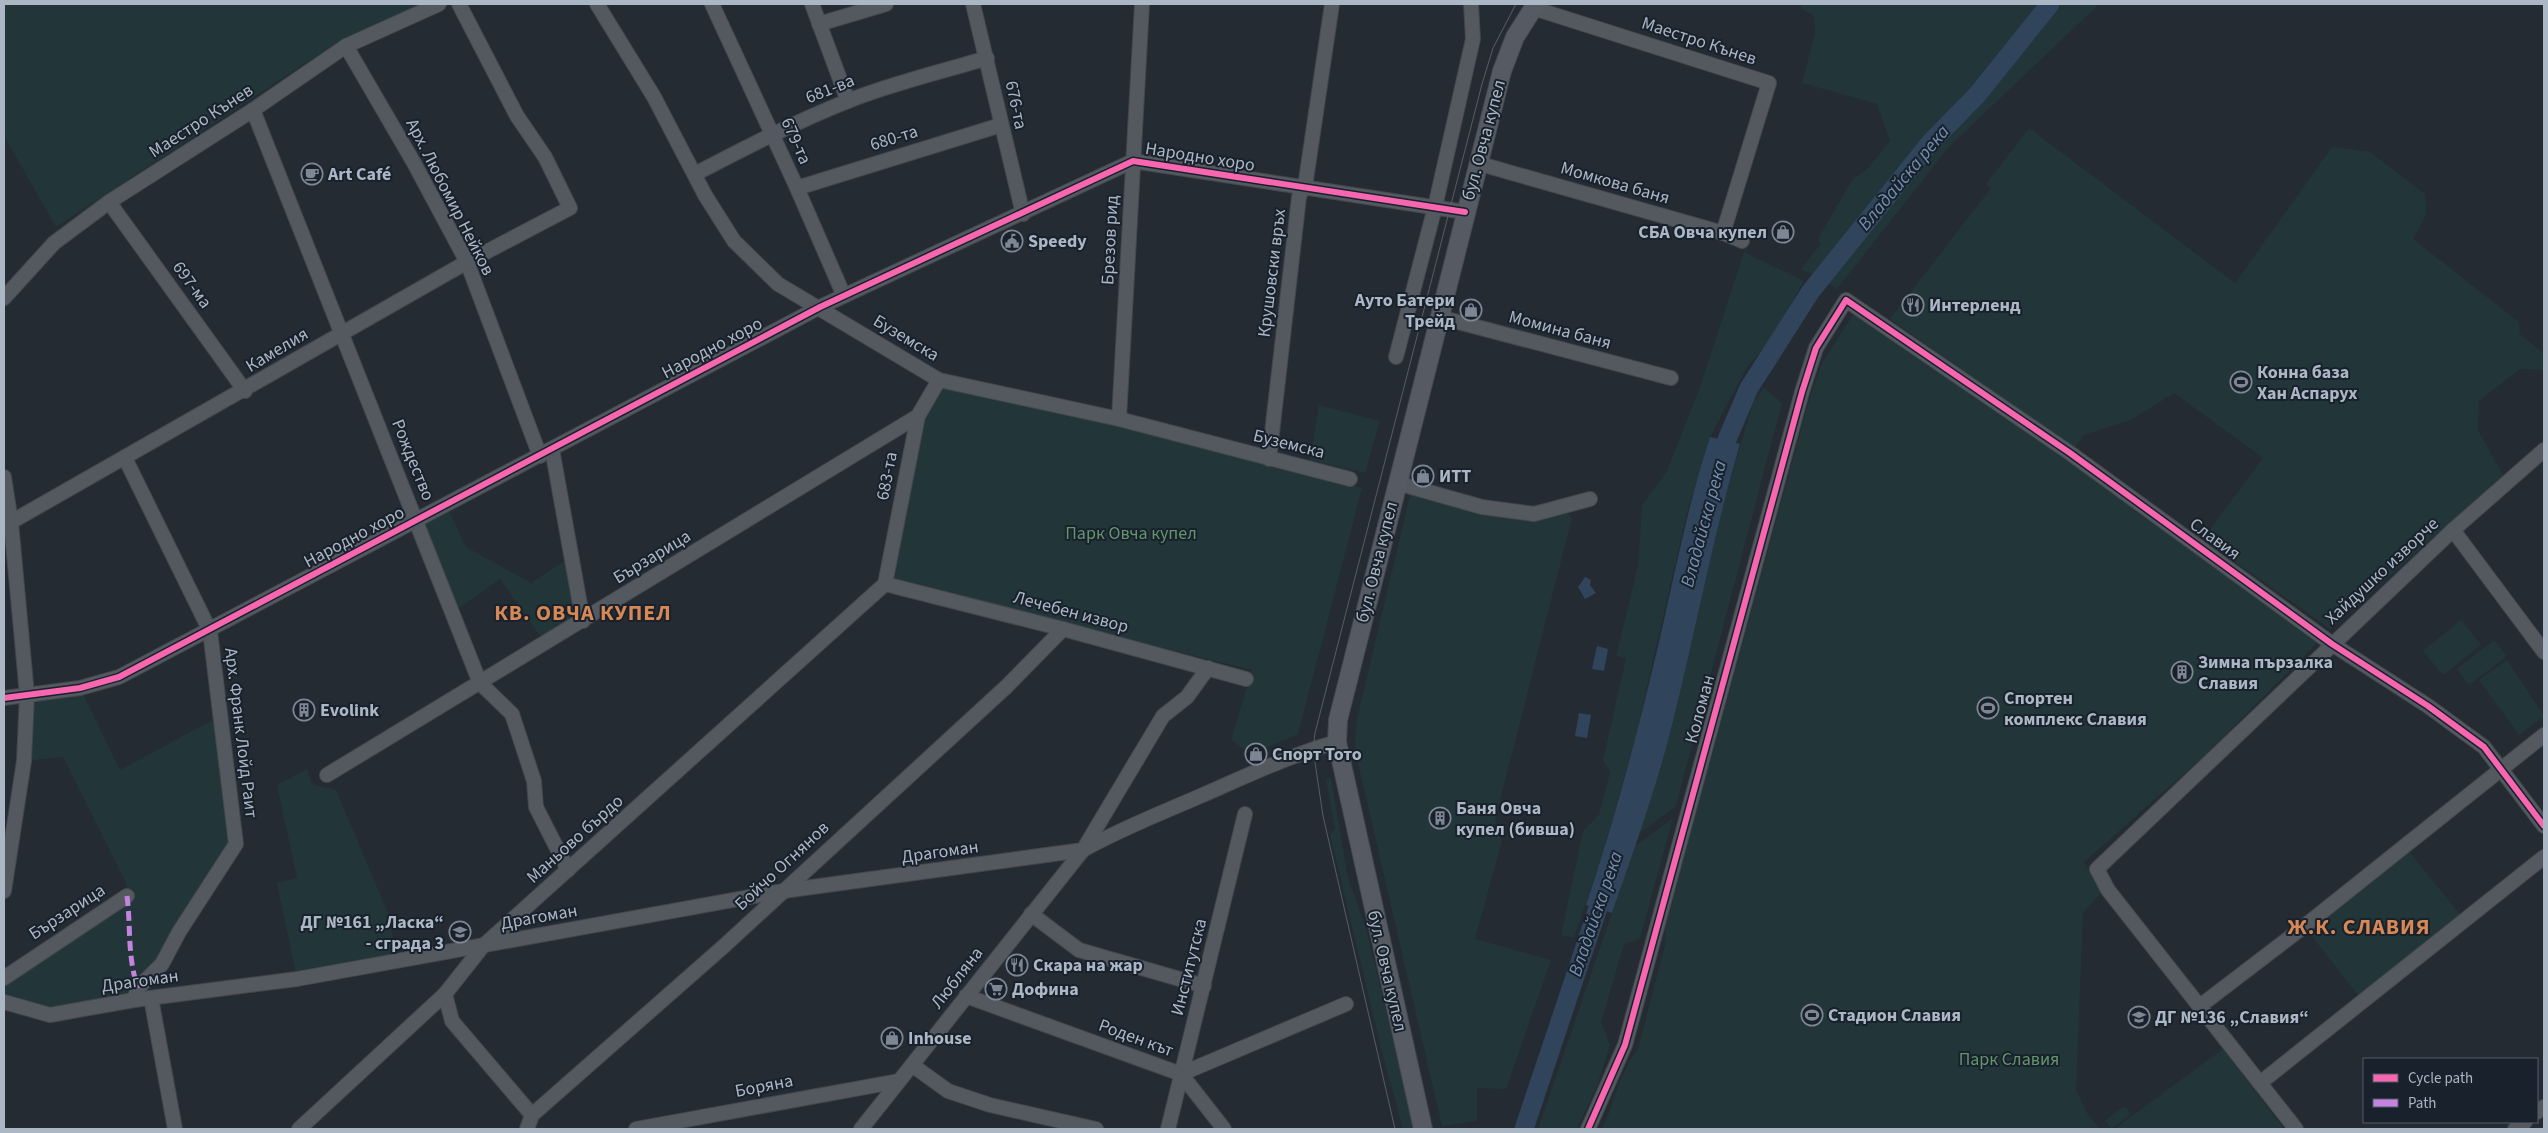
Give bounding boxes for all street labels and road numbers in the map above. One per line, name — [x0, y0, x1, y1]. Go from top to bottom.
street label: Маестро Кънев — [1638, 11, 1760, 71]
street label: 681-ва — [802, 68, 858, 110]
street label: бул. Овча купел — [1456, 77, 1512, 203]
street label: Маестро Кънев — [144, 78, 258, 164]
street label: 676-та — [999, 78, 1033, 132]
street label: Арх. Любомир Нейков — [400, 114, 500, 280]
street label: 679-та — [775, 114, 817, 168]
street label: 680-та — [867, 119, 921, 157]
street label: Народно хоро — [1143, 136, 1257, 178]
street label: Момкова баня — [1557, 155, 1673, 211]
street label: Брезов рид — [1095, 194, 1125, 286]
street label: Крушовски връх — [1252, 207, 1292, 339]
street label: 697-ма — [166, 256, 218, 314]
street label: Момина баня — [1506, 304, 1614, 356]
street label: Буземска — [868, 309, 944, 367]
street label: Народно хоро — [657, 311, 767, 385]
street label: Камелия — [241, 322, 313, 378]
street label: Рождество — [385, 415, 441, 505]
street label: Буземска — [1251, 423, 1327, 465]
street label: 683-та — [870, 450, 904, 502]
street label: бул. Овча купел — [1350, 499, 1404, 625]
street label: Народно хоро — [299, 500, 409, 574]
street label: Славия — [2184, 512, 2246, 566]
street label: Хайдушко изворче — [2320, 512, 2444, 630]
street label: Бързарица — [608, 524, 696, 590]
street label: Лечебен извор — [1011, 585, 1131, 639]
street label: Арх. Франк Лойд Раит — [218, 646, 264, 820]
street label: Коломан — [1679, 672, 1721, 746]
street label: Маньово бърдо — [521, 789, 629, 889]
street label: Бойчо Огнянов — [729, 816, 835, 916]
street label: Драгоман — [900, 834, 980, 870]
street label: Бързарица — [24, 878, 110, 946]
street label: Драгоман — [499, 898, 579, 936]
street label: бул. Овча купел — [1361, 908, 1413, 1034]
street label: Институтска — [1165, 916, 1213, 1018]
street label: Любляна — [925, 942, 989, 1014]
street label: Драгоман — [100, 963, 180, 999]
street label: Роден кът — [1095, 1013, 1177, 1063]
street label: Боряна — [733, 1068, 795, 1104]

